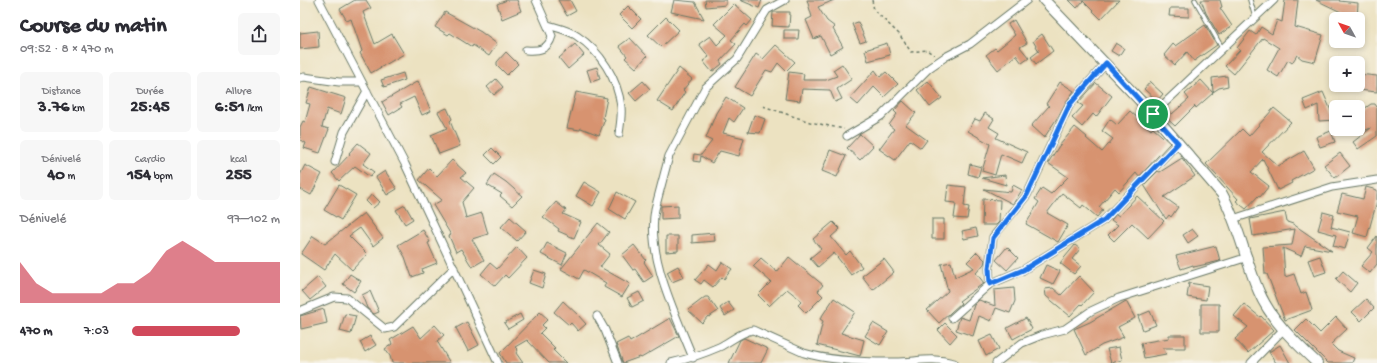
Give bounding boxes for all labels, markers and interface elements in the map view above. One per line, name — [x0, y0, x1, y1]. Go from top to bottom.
north arrow — [1329, 12, 1365, 48]
map controls — [1329, 12, 1365, 136]
button: share — [238, 13, 280, 55]
text: Course du matin — [20, 14, 167, 40]
text: 09:52 · 8 × 470 m — [20, 42, 114, 57]
button: + — [1329, 56, 1365, 92]
text: Distance — [42, 86, 81, 98]
text: Durée — [136, 86, 164, 98]
text: Allure — [226, 86, 252, 98]
pin — [1136, 97, 1170, 131]
text: 3.76 — [38, 98, 69, 118]
text: 25:45 — [130, 98, 170, 118]
text: 6:51 — [215, 98, 245, 118]
button: − — [1329, 100, 1365, 136]
text: km — [69, 103, 85, 115]
text: /km — [245, 103, 263, 115]
icon: arrive — [1142, 103, 1164, 125]
text: Dénivelé — [42, 154, 81, 166]
text: Cardio — [135, 154, 165, 166]
text: kcal — [230, 154, 247, 166]
text: 40 — [47, 166, 65, 186]
text: 154 — [127, 166, 151, 186]
text: 255 — [226, 166, 252, 186]
text: m — [65, 171, 75, 183]
text: bpm — [151, 171, 173, 183]
text: Dénivelé — [20, 212, 66, 227]
text: 97–102 m — [227, 212, 280, 227]
text: 470 m — [20, 324, 53, 339]
text: 7:03 — [84, 324, 109, 339]

